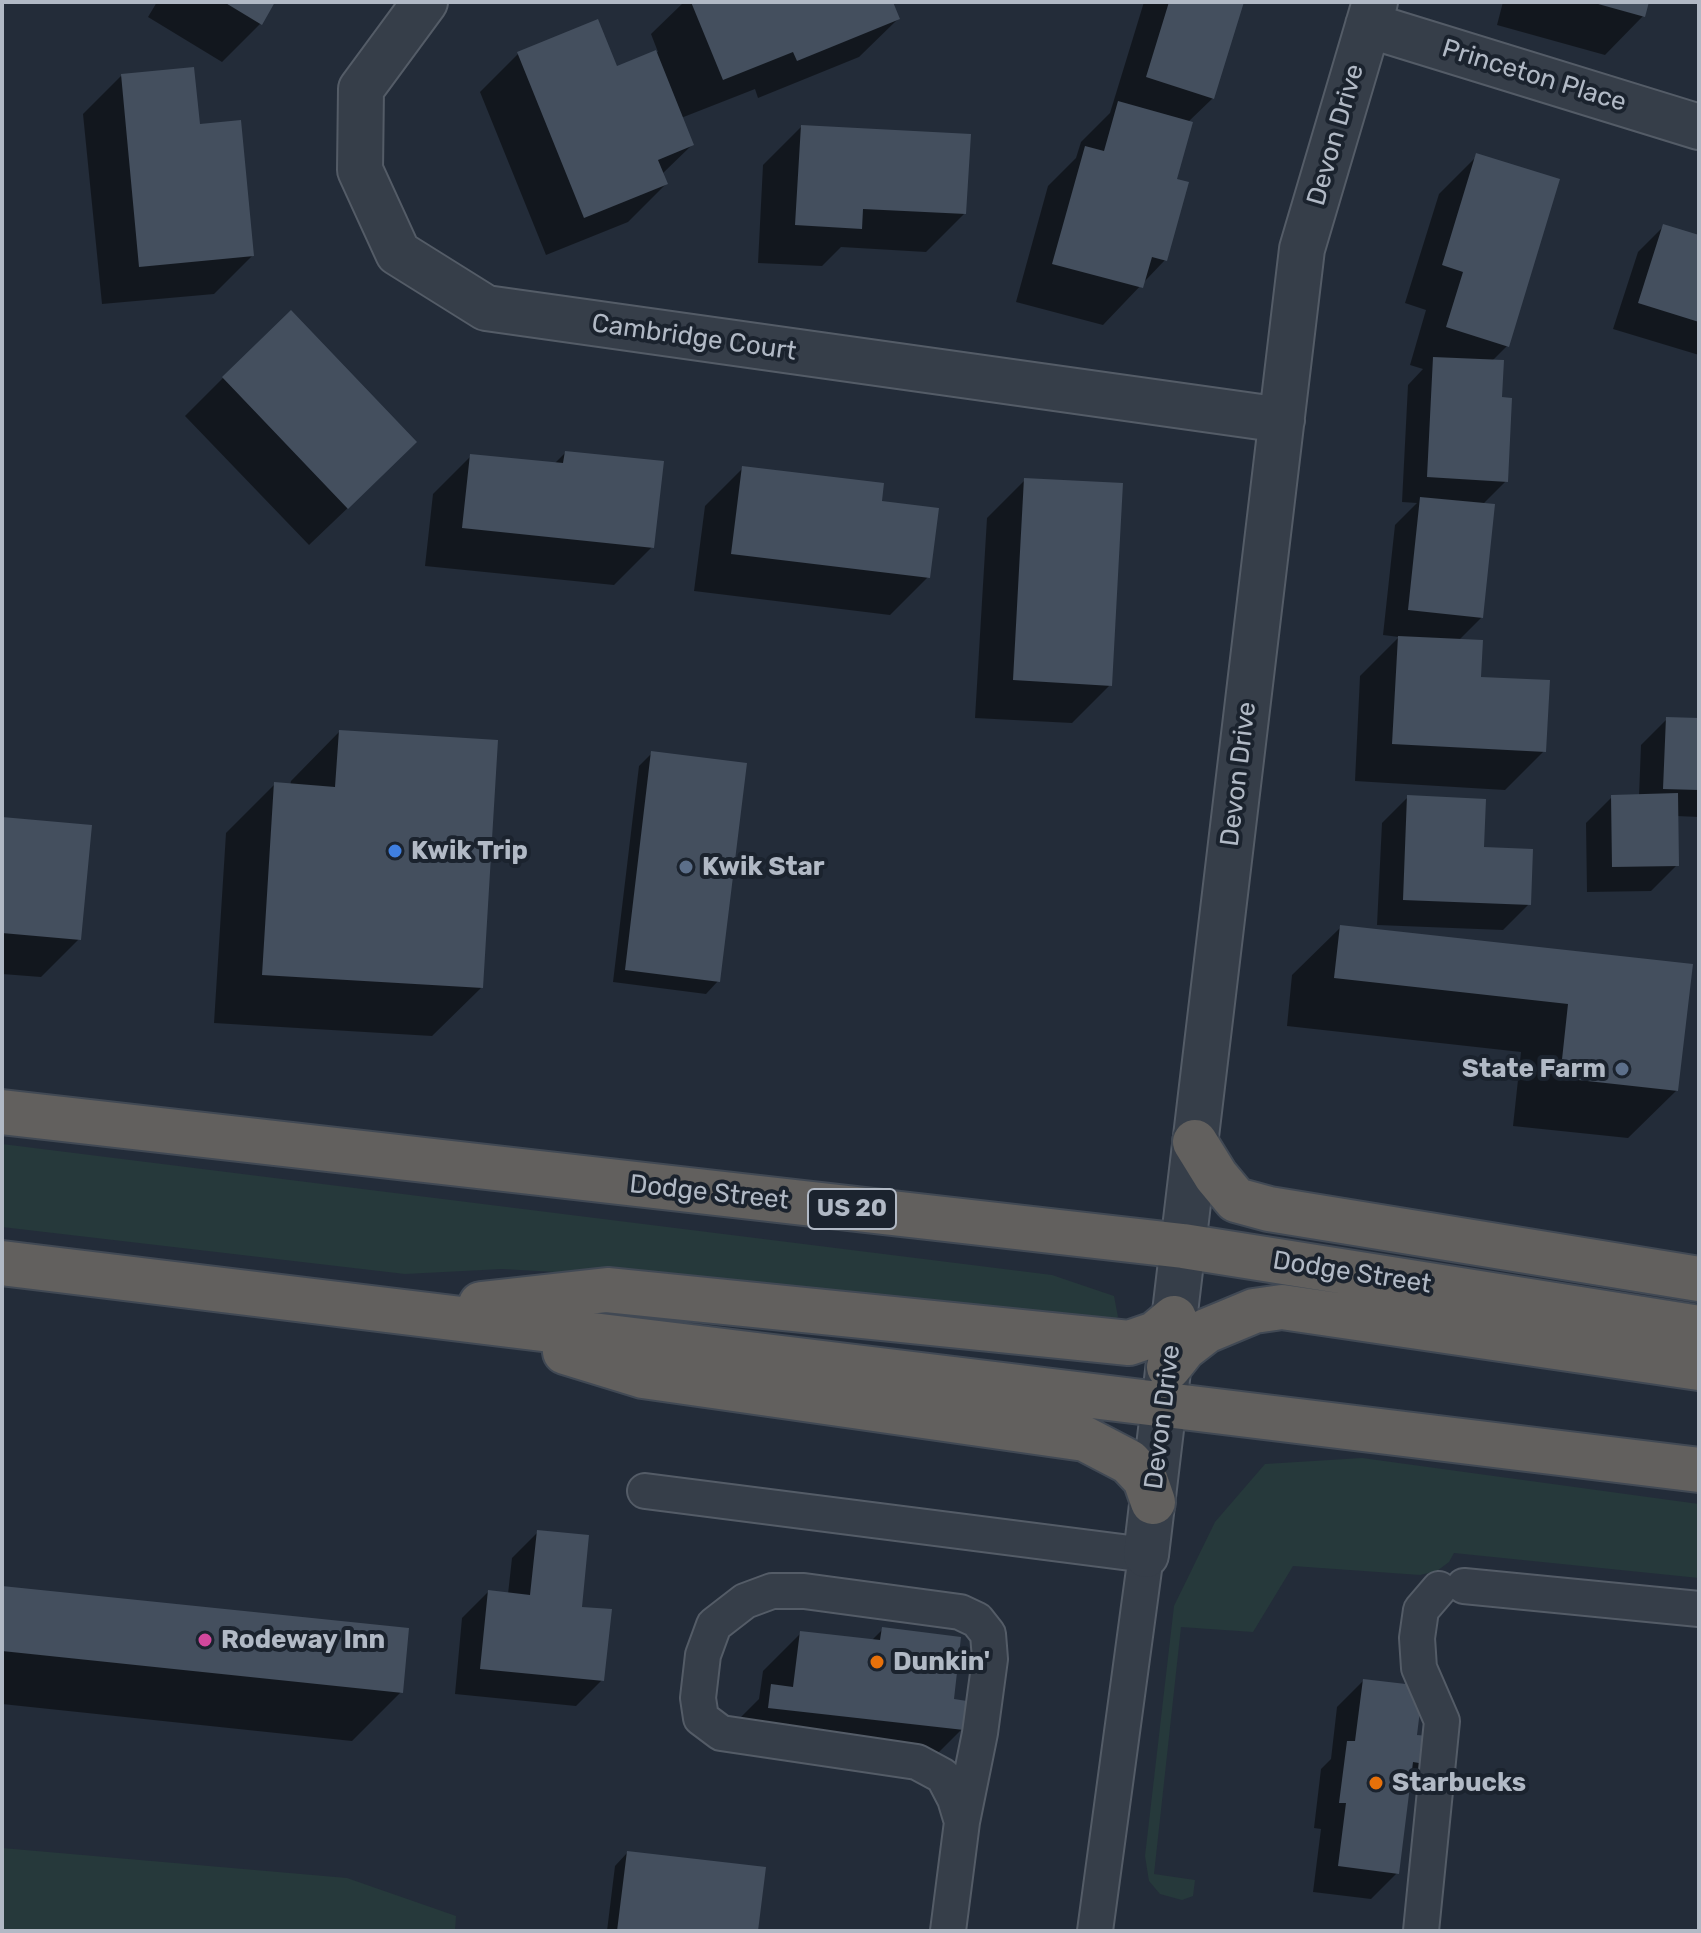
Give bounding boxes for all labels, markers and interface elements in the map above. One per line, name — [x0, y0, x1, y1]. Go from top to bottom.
street label: Princeton Place — [1438, 33, 1630, 119]
street label: Devon Drive — [1301, 61, 1371, 209]
street label: Cambridge Court — [590, 308, 798, 368]
street label: Devon Drive — [1215, 700, 1263, 848]
place label: Kwik Trip — [411, 835, 528, 867]
marker: Kwik Trip — [386, 842, 404, 860]
place label: Kwik Star — [702, 851, 825, 883]
marker: Kwik Star — [677, 858, 695, 876]
place label: State Farm — [1462, 1053, 1606, 1085]
marker: State Farm — [1613, 1060, 1631, 1078]
street label: Dodge Street — [628, 1169, 790, 1217]
road number: US 20 — [808, 1189, 896, 1229]
street label: Dodge Street — [1271, 1245, 1433, 1301]
street label: Devon Drive — [1139, 1343, 1187, 1491]
place label: Rodeway Inn — [221, 1624, 385, 1656]
marker: Rodeway Inn — [196, 1631, 214, 1649]
place label: Dunkin' — [893, 1646, 990, 1678]
marker: Dunkin' — [868, 1653, 886, 1671]
place label: Starbucks — [1392, 1767, 1526, 1799]
marker: Starbucks — [1367, 1774, 1385, 1792]

